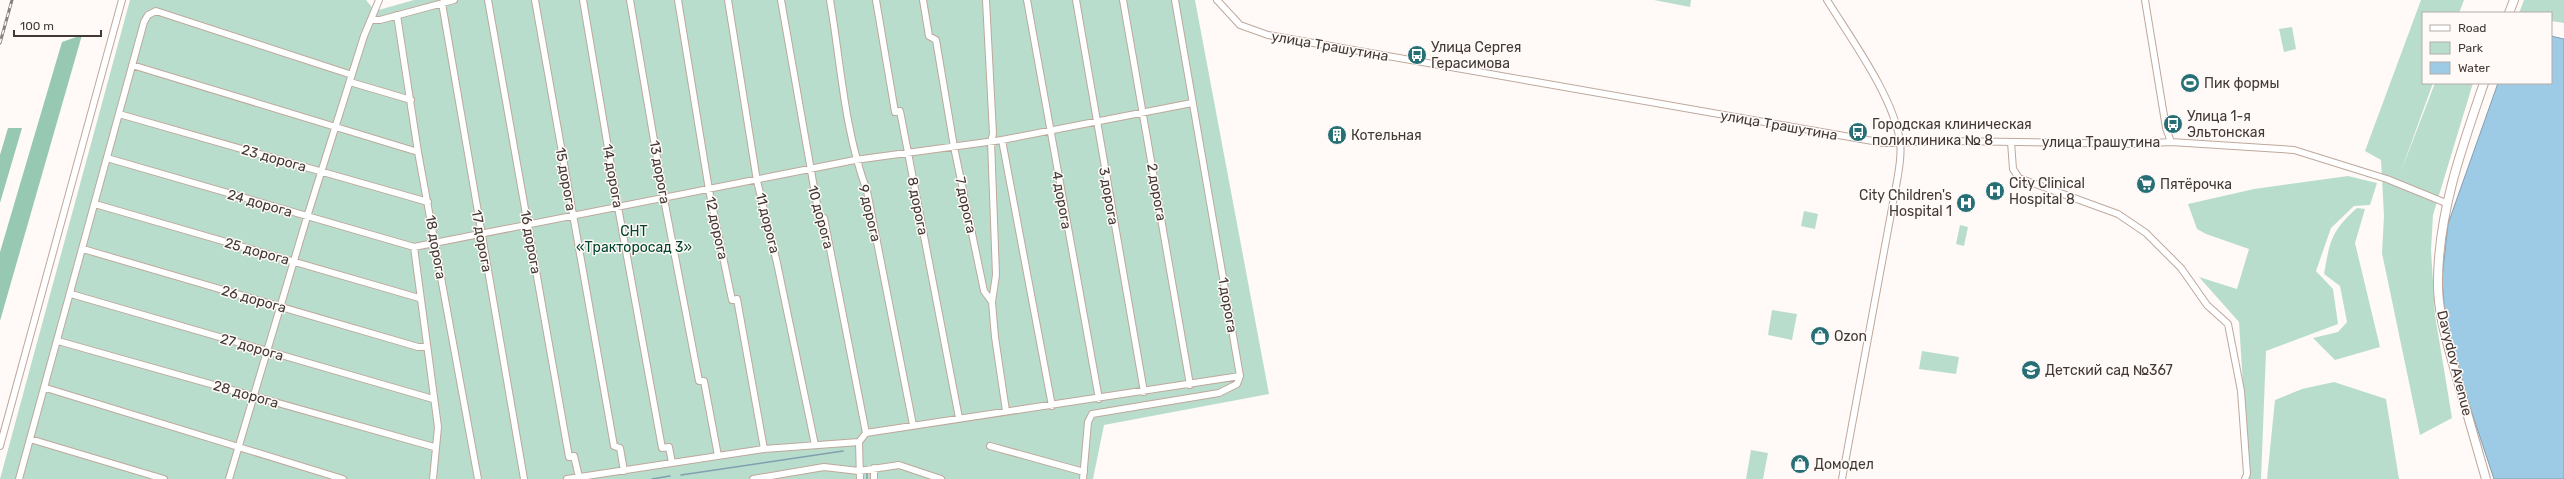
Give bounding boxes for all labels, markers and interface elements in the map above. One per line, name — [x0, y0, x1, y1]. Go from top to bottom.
scale bar — [14, 12, 101, 38]
legend — [2422, 12, 2552, 84]
text: 100 m — [20, 19, 54, 33]
text: Road — [2458, 21, 2486, 35]
street label: улица Трашутина — [1270, 28, 1390, 65]
place label: Улица Сергея Герасимова — [1431, 39, 1521, 72]
text: Park — [2458, 41, 2484, 55]
bus stop icon: Улица Сергея Герасимова — [1406, 44, 1428, 66]
text: Water — [2458, 61, 2490, 75]
sports icon: Пик формы — [2179, 72, 2201, 94]
place label: Пик формы — [2204, 75, 2279, 92]
street label: улица Трашутина — [1719, 107, 1839, 144]
place label: Улица 1-я Эльтонская — [2187, 108, 2265, 141]
bus stop icon: Улица 1-я Эльтонская — [2162, 113, 2184, 135]
place label: Городская клиническая поликлиника № 8 — [1872, 116, 2032, 149]
bus stop icon: Городская клиническая поликлиника № 8 — [1847, 121, 1869, 143]
building icon: Котельная — [1326, 124, 1348, 146]
place label: Котельная — [1351, 127, 1422, 144]
street label: улица Трашутина — [2042, 134, 2160, 151]
street label: 13 дорога — [646, 139, 673, 205]
street label: 23 дорога — [239, 141, 308, 176]
street label: 14 дорога — [599, 143, 626, 209]
street label: 15 дорога — [552, 146, 579, 212]
street label: 2 дорога — [1143, 162, 1170, 222]
street label: 3 дорога — [1095, 166, 1122, 226]
street label: 4 дорога — [1048, 170, 1075, 230]
supermarket icon: Пятёрочка — [2135, 173, 2157, 195]
street label: 7 дорога — [951, 175, 980, 235]
place label: City Clinical Hospital 8 — [2009, 175, 2085, 208]
street label: 8 дорога — [904, 176, 931, 237]
place label: Пятёрочка — [2160, 176, 2232, 193]
hospital icon: City Clinical Hospital 8 — [1984, 180, 2006, 202]
street label: 9 дорога — [855, 183, 884, 243]
street label: 10 дорога — [804, 184, 837, 251]
street label: 24 дорога — [225, 186, 294, 221]
place label: City Children's Hospital 1 — [1859, 187, 1952, 220]
street label: 11 дорога — [752, 191, 783, 255]
hospital icon: City Children's Hospital 1 — [1955, 192, 1977, 214]
street label: 12 дорога — [702, 195, 732, 261]
street label: 17 дорога — [468, 209, 495, 274]
street label: 16 дорога — [517, 209, 544, 275]
street label: 18 дорога — [422, 214, 450, 281]
park label: СНТ «Тракторосад 3» — [576, 223, 692, 256]
street label: 25 дорога — [223, 234, 291, 269]
street label: 1 дорога — [1214, 276, 1241, 334]
street label: 26 дорога — [219, 282, 288, 317]
street label: Davydov Avenue — [2433, 309, 2476, 418]
shop icon: Ozon — [1809, 325, 1831, 347]
place label: Ozon — [1834, 328, 1867, 345]
street label: 27 дорога — [218, 330, 286, 365]
school or university icon: Детский сад №367 — [2020, 359, 2042, 381]
place label: Детский сад №367 — [2045, 362, 2173, 379]
street label: 28 дорога — [211, 377, 280, 412]
shop icon: Домодел — [1789, 453, 1811, 475]
place label: Домодел — [1814, 456, 1874, 473]

